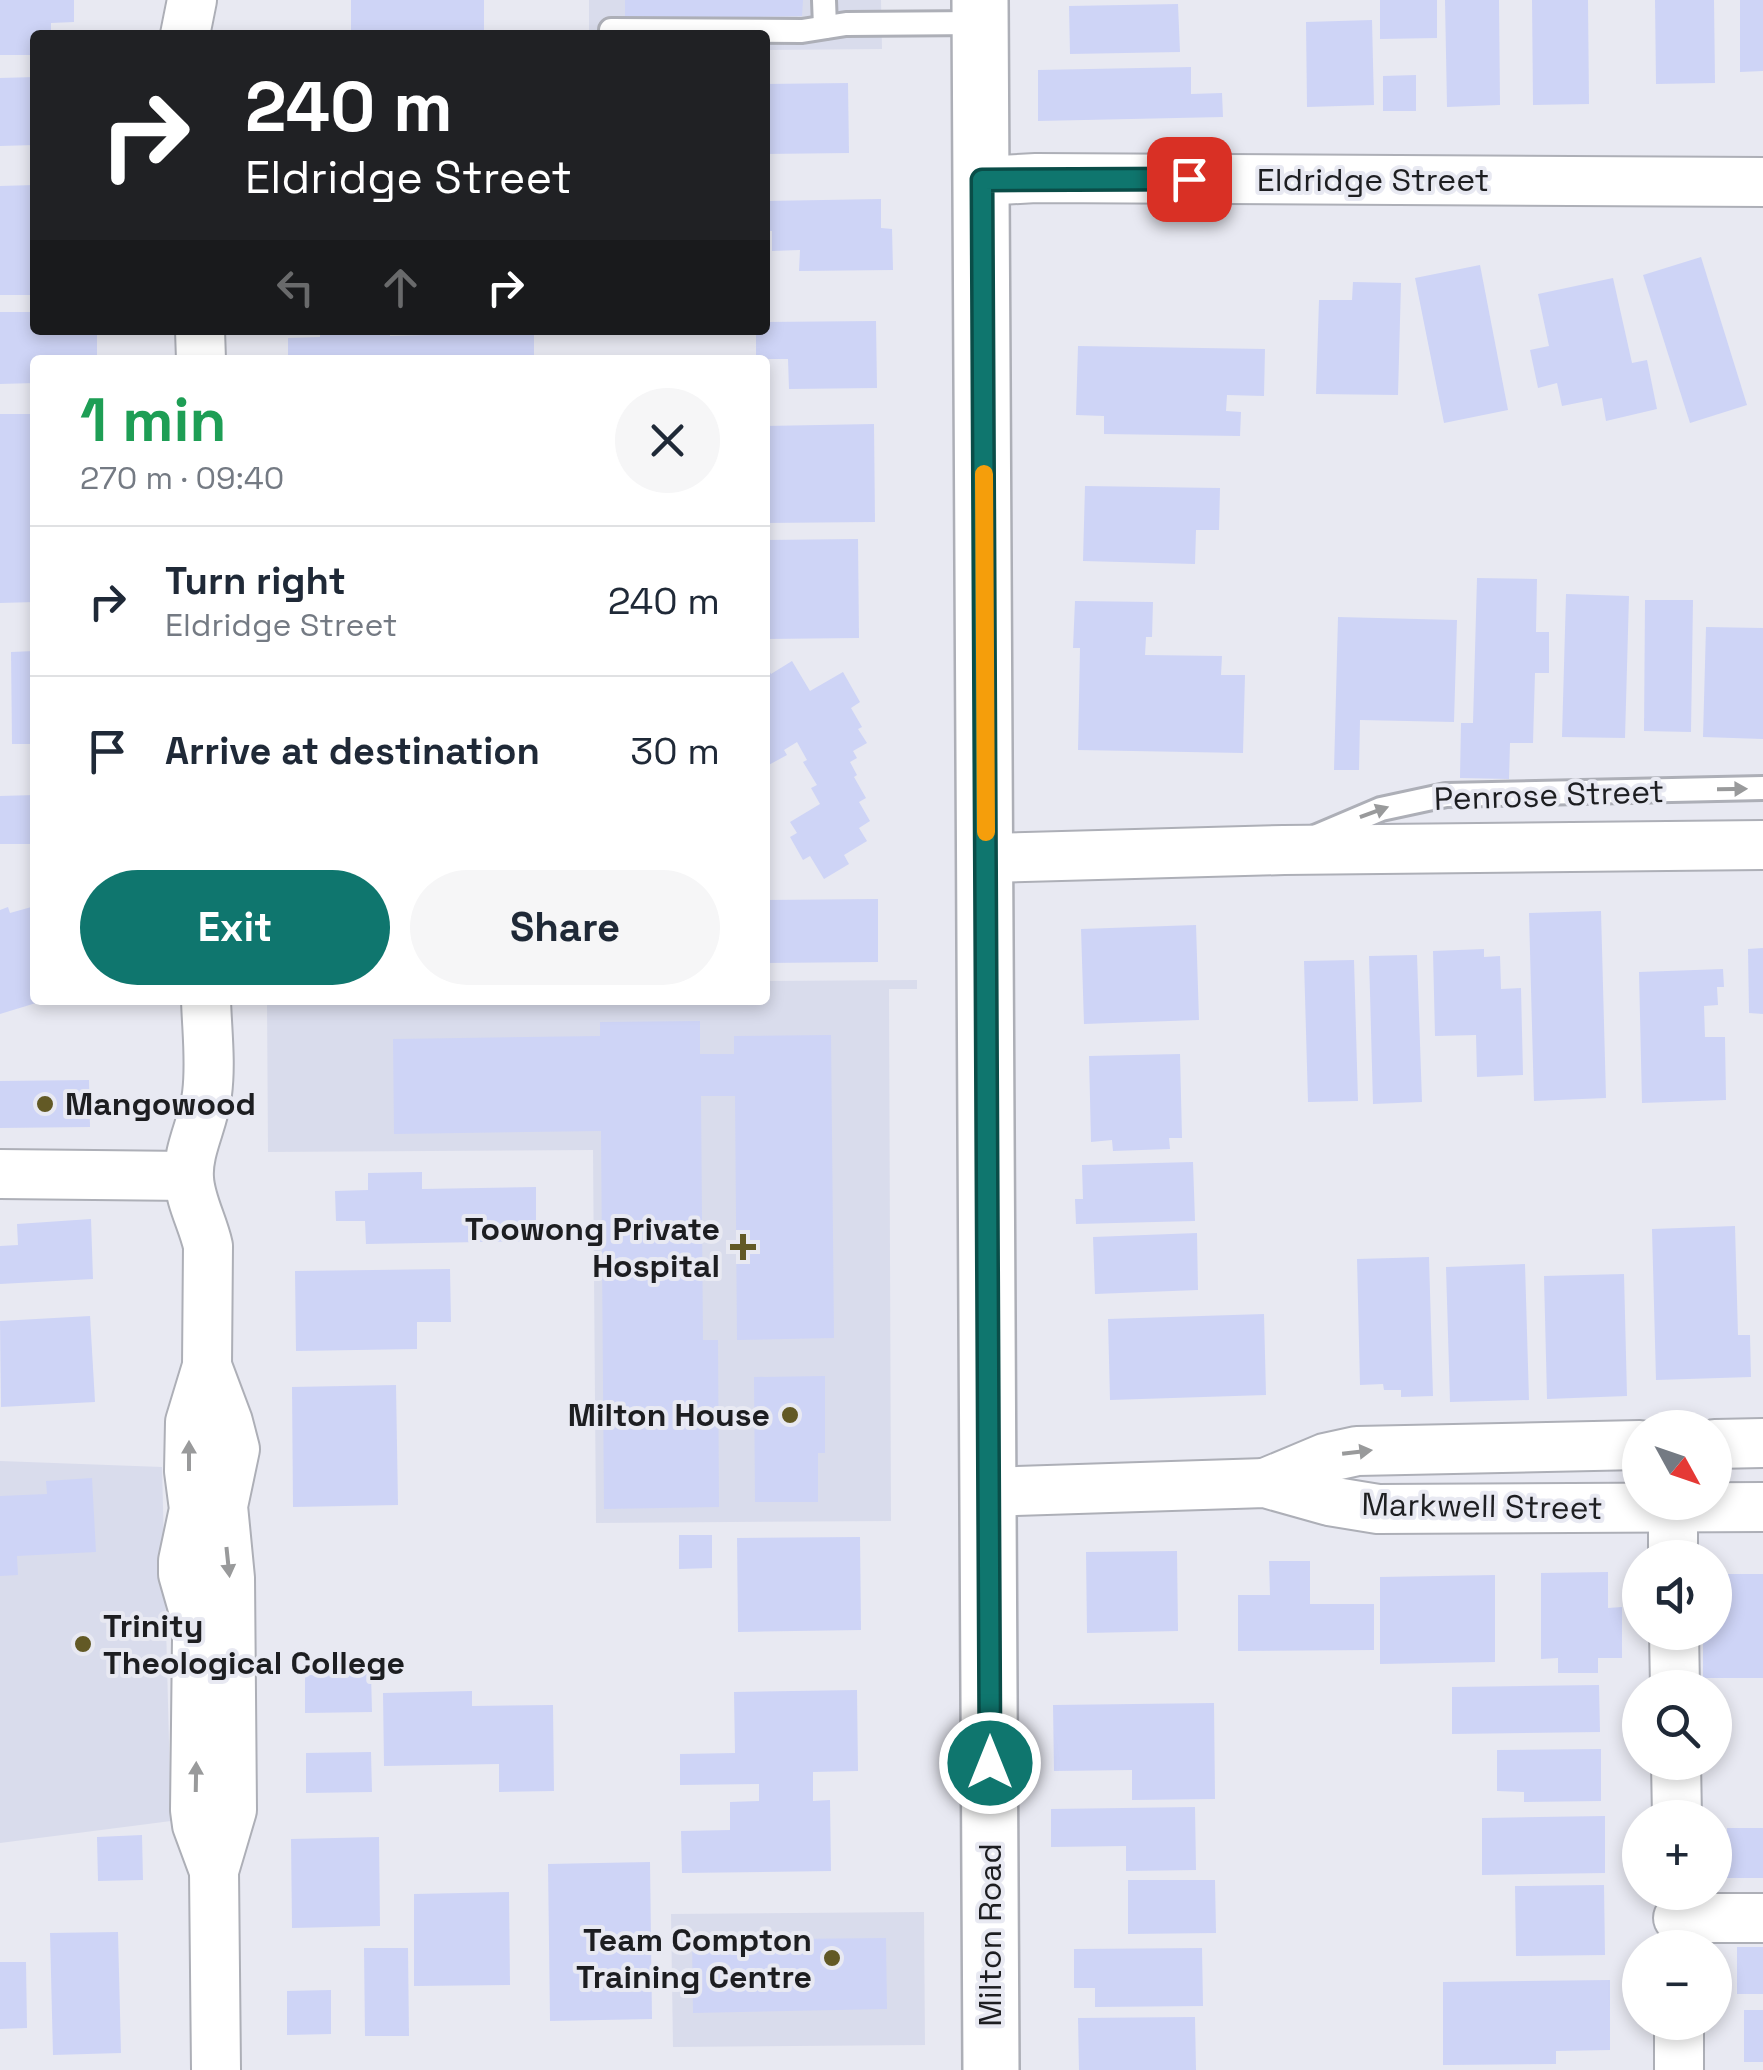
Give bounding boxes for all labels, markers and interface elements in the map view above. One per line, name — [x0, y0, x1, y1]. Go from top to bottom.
text: 240 m — [245, 62, 453, 151]
icon: right — [80, 70, 210, 200]
pin — [1147, 137, 1232, 222]
text: Eldridge Street — [245, 149, 572, 206]
icon: arrive — [1162, 152, 1217, 207]
street label: Eldridge Street — [1257, 160, 1489, 200]
icon: left — [268, 260, 323, 315]
icon: ahead — [373, 260, 428, 315]
icon: right — [478, 260, 533, 315]
text: 1 min — [80, 382, 227, 459]
button: close — [615, 388, 720, 493]
text: 270 m · 09:40 — [80, 458, 284, 498]
text: Turn right — [165, 557, 346, 605]
icon: right — [80, 574, 135, 629]
text: 240 m — [608, 577, 720, 625]
text: Eldridge Street — [165, 605, 397, 645]
icon: arrive — [80, 724, 135, 779]
text: Arrive at destination — [165, 727, 540, 775]
text: 30 m — [630, 727, 720, 775]
street label: Penrose Street — [1433, 771, 1665, 819]
one-way arrow — [1716, 780, 1748, 796]
one-way arrow — [1359, 804, 1389, 819]
button: Exit — [80, 870, 390, 985]
button: Share — [410, 870, 720, 985]
place label: Mangowood — [65, 1084, 256, 1124]
marker: Mangowood — [34, 1093, 56, 1115]
place label: Toowong Private Hospital — [465, 1209, 720, 1286]
marker: Toowong Private Hospital — [730, 1234, 756, 1260]
place label: Milton House — [568, 1395, 770, 1435]
marker: Milton House — [779, 1404, 801, 1426]
north arrow — [1622, 1410, 1732, 1520]
map controls — [1622, 1410, 1732, 2040]
one-way arrow — [181, 1439, 197, 1471]
one-way arrow — [1341, 1444, 1373, 1460]
street label: Markwell Street — [1361, 1484, 1603, 1528]
button: sound — [1622, 1540, 1732, 1650]
one-way arrow — [220, 1546, 236, 1578]
place label: Trinity Theological College — [103, 1606, 405, 1683]
marker: Trinity Theological College — [72, 1633, 94, 1655]
button: search — [1622, 1670, 1732, 1780]
position arrow — [938, 1711, 1042, 1815]
one-way arrow — [188, 1760, 204, 1792]
button: + — [1622, 1800, 1732, 1910]
street label: Milton Road — [970, 1843, 1010, 2027]
place label: Team Compton Training Centre — [576, 1920, 812, 1997]
button: − — [1622, 1930, 1732, 2040]
marker: Team Compton Training Centre — [821, 1947, 843, 1969]

